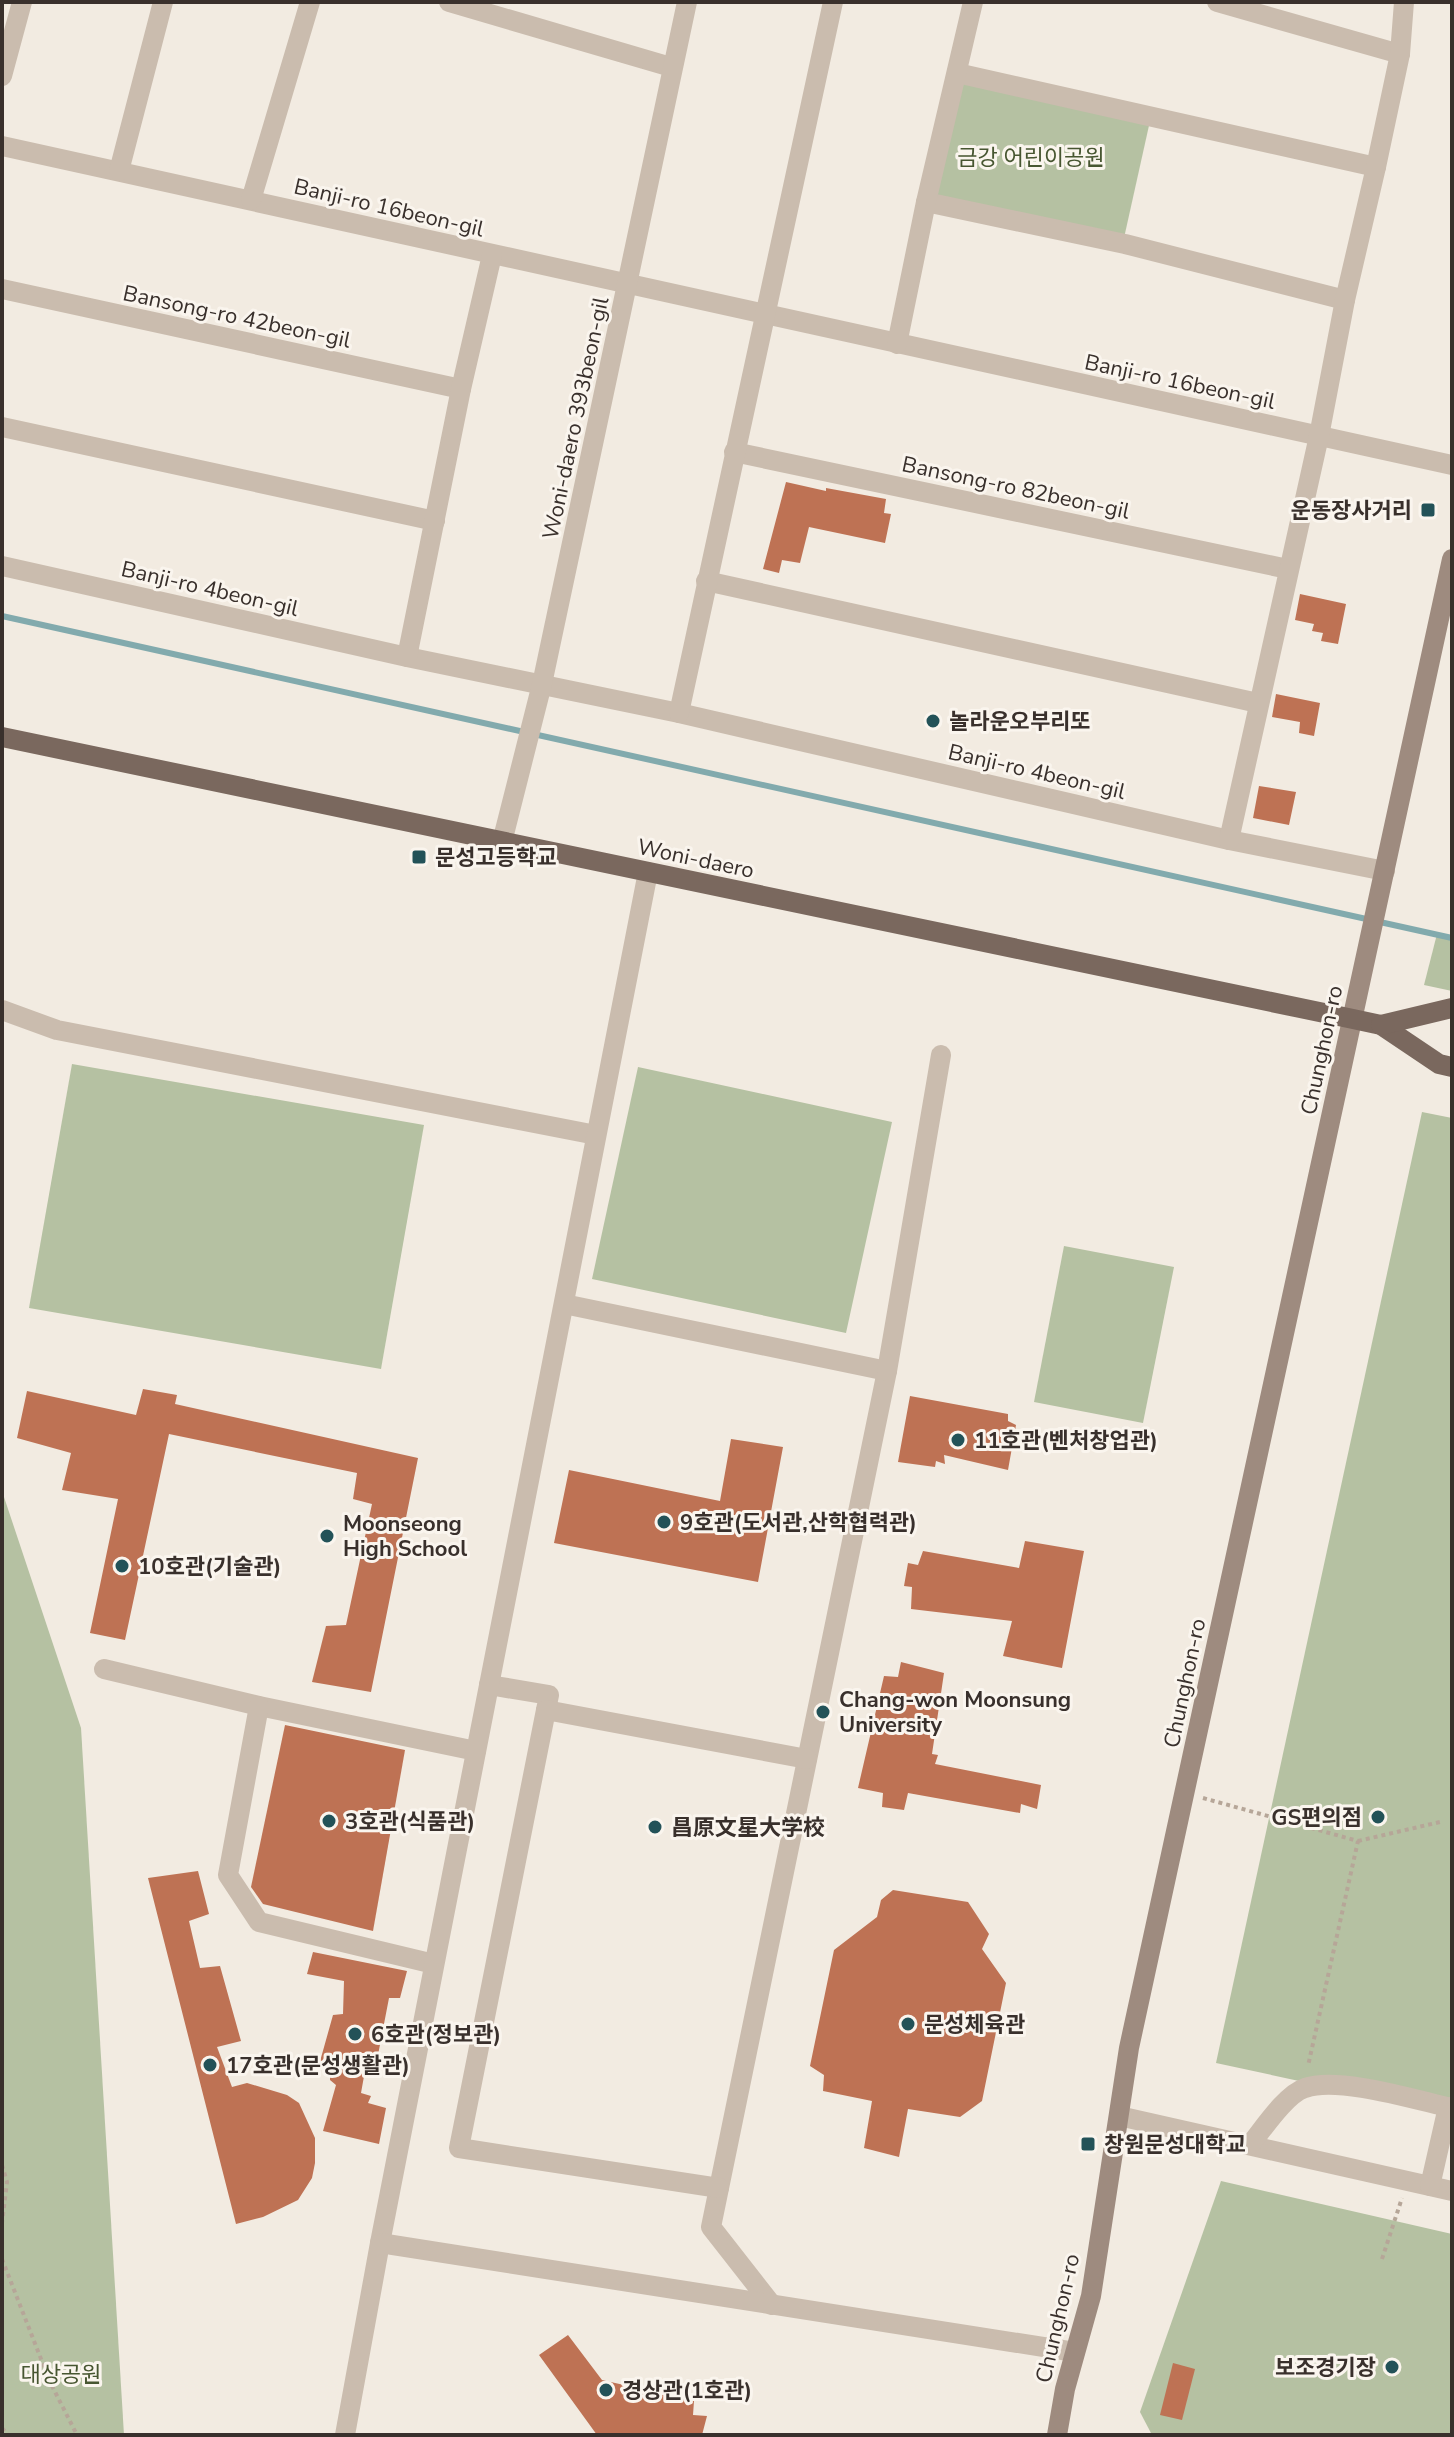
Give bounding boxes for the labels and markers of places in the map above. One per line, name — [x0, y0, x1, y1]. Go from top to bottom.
place label: 운동장사거리 — [1291, 496, 1412, 526]
marker: 운동장사거리 — [1419, 501, 1437, 519]
place label: 놀라운오부리또 — [949, 707, 1091, 737]
marker: 놀라운오부리또 — [924, 712, 942, 730]
place label: 문성고등학교 — [435, 843, 556, 873]
marker: 문성고등학교 — [410, 848, 428, 866]
place label: 11호관(벤처창업관) — [974, 1426, 1158, 1456]
marker: 11호관(벤처창업관) — [949, 1431, 967, 1449]
place label: 9호관(도서관,산학협력관) — [680, 1508, 917, 1538]
place label: Moonseong High School — [343, 1509, 467, 1564]
marker: 9호관(도서관,산학협력관) — [655, 1513, 673, 1531]
marker: Moonseong High School — [318, 1527, 336, 1545]
place label: 10호관(기술관) — [138, 1552, 281, 1582]
marker: 10호관(기술관) — [113, 1557, 131, 1575]
place label: Chang-won Moonsung University — [839, 1685, 1071, 1740]
marker: Chang-won Moonsung University — [814, 1703, 832, 1721]
place label: GS편의점 — [1271, 1803, 1362, 1833]
place label: 3호관(식품관) — [345, 1807, 475, 1837]
marker: GS편의점 — [1369, 1808, 1387, 1826]
marker: 3호관(식품관) — [320, 1812, 338, 1830]
place label: 昌原文星大学校 — [671, 1813, 825, 1843]
marker: 昌原文星大学校 — [646, 1818, 664, 1836]
place label: 문성체육관 — [924, 2010, 1025, 2040]
marker: 문성체육관 — [899, 2015, 917, 2033]
place label: 6호관(정보관) — [371, 2020, 501, 2050]
marker: 6호관(정보관) — [346, 2025, 364, 2043]
place label: 17호관(문성생활관) — [226, 2051, 410, 2081]
marker: 17호관(문성생활관) — [201, 2056, 219, 2074]
place label: 창원문성대학교 — [1104, 2130, 1246, 2160]
marker: 창원문성대학교 — [1079, 2135, 1097, 2153]
place label: 보조경기장 — [1275, 2353, 1376, 2383]
marker: 보조경기장 — [1383, 2358, 1401, 2376]
place label: 경상관(1호관) — [622, 2376, 752, 2406]
marker: 경상관(1호관) — [597, 2381, 615, 2399]

